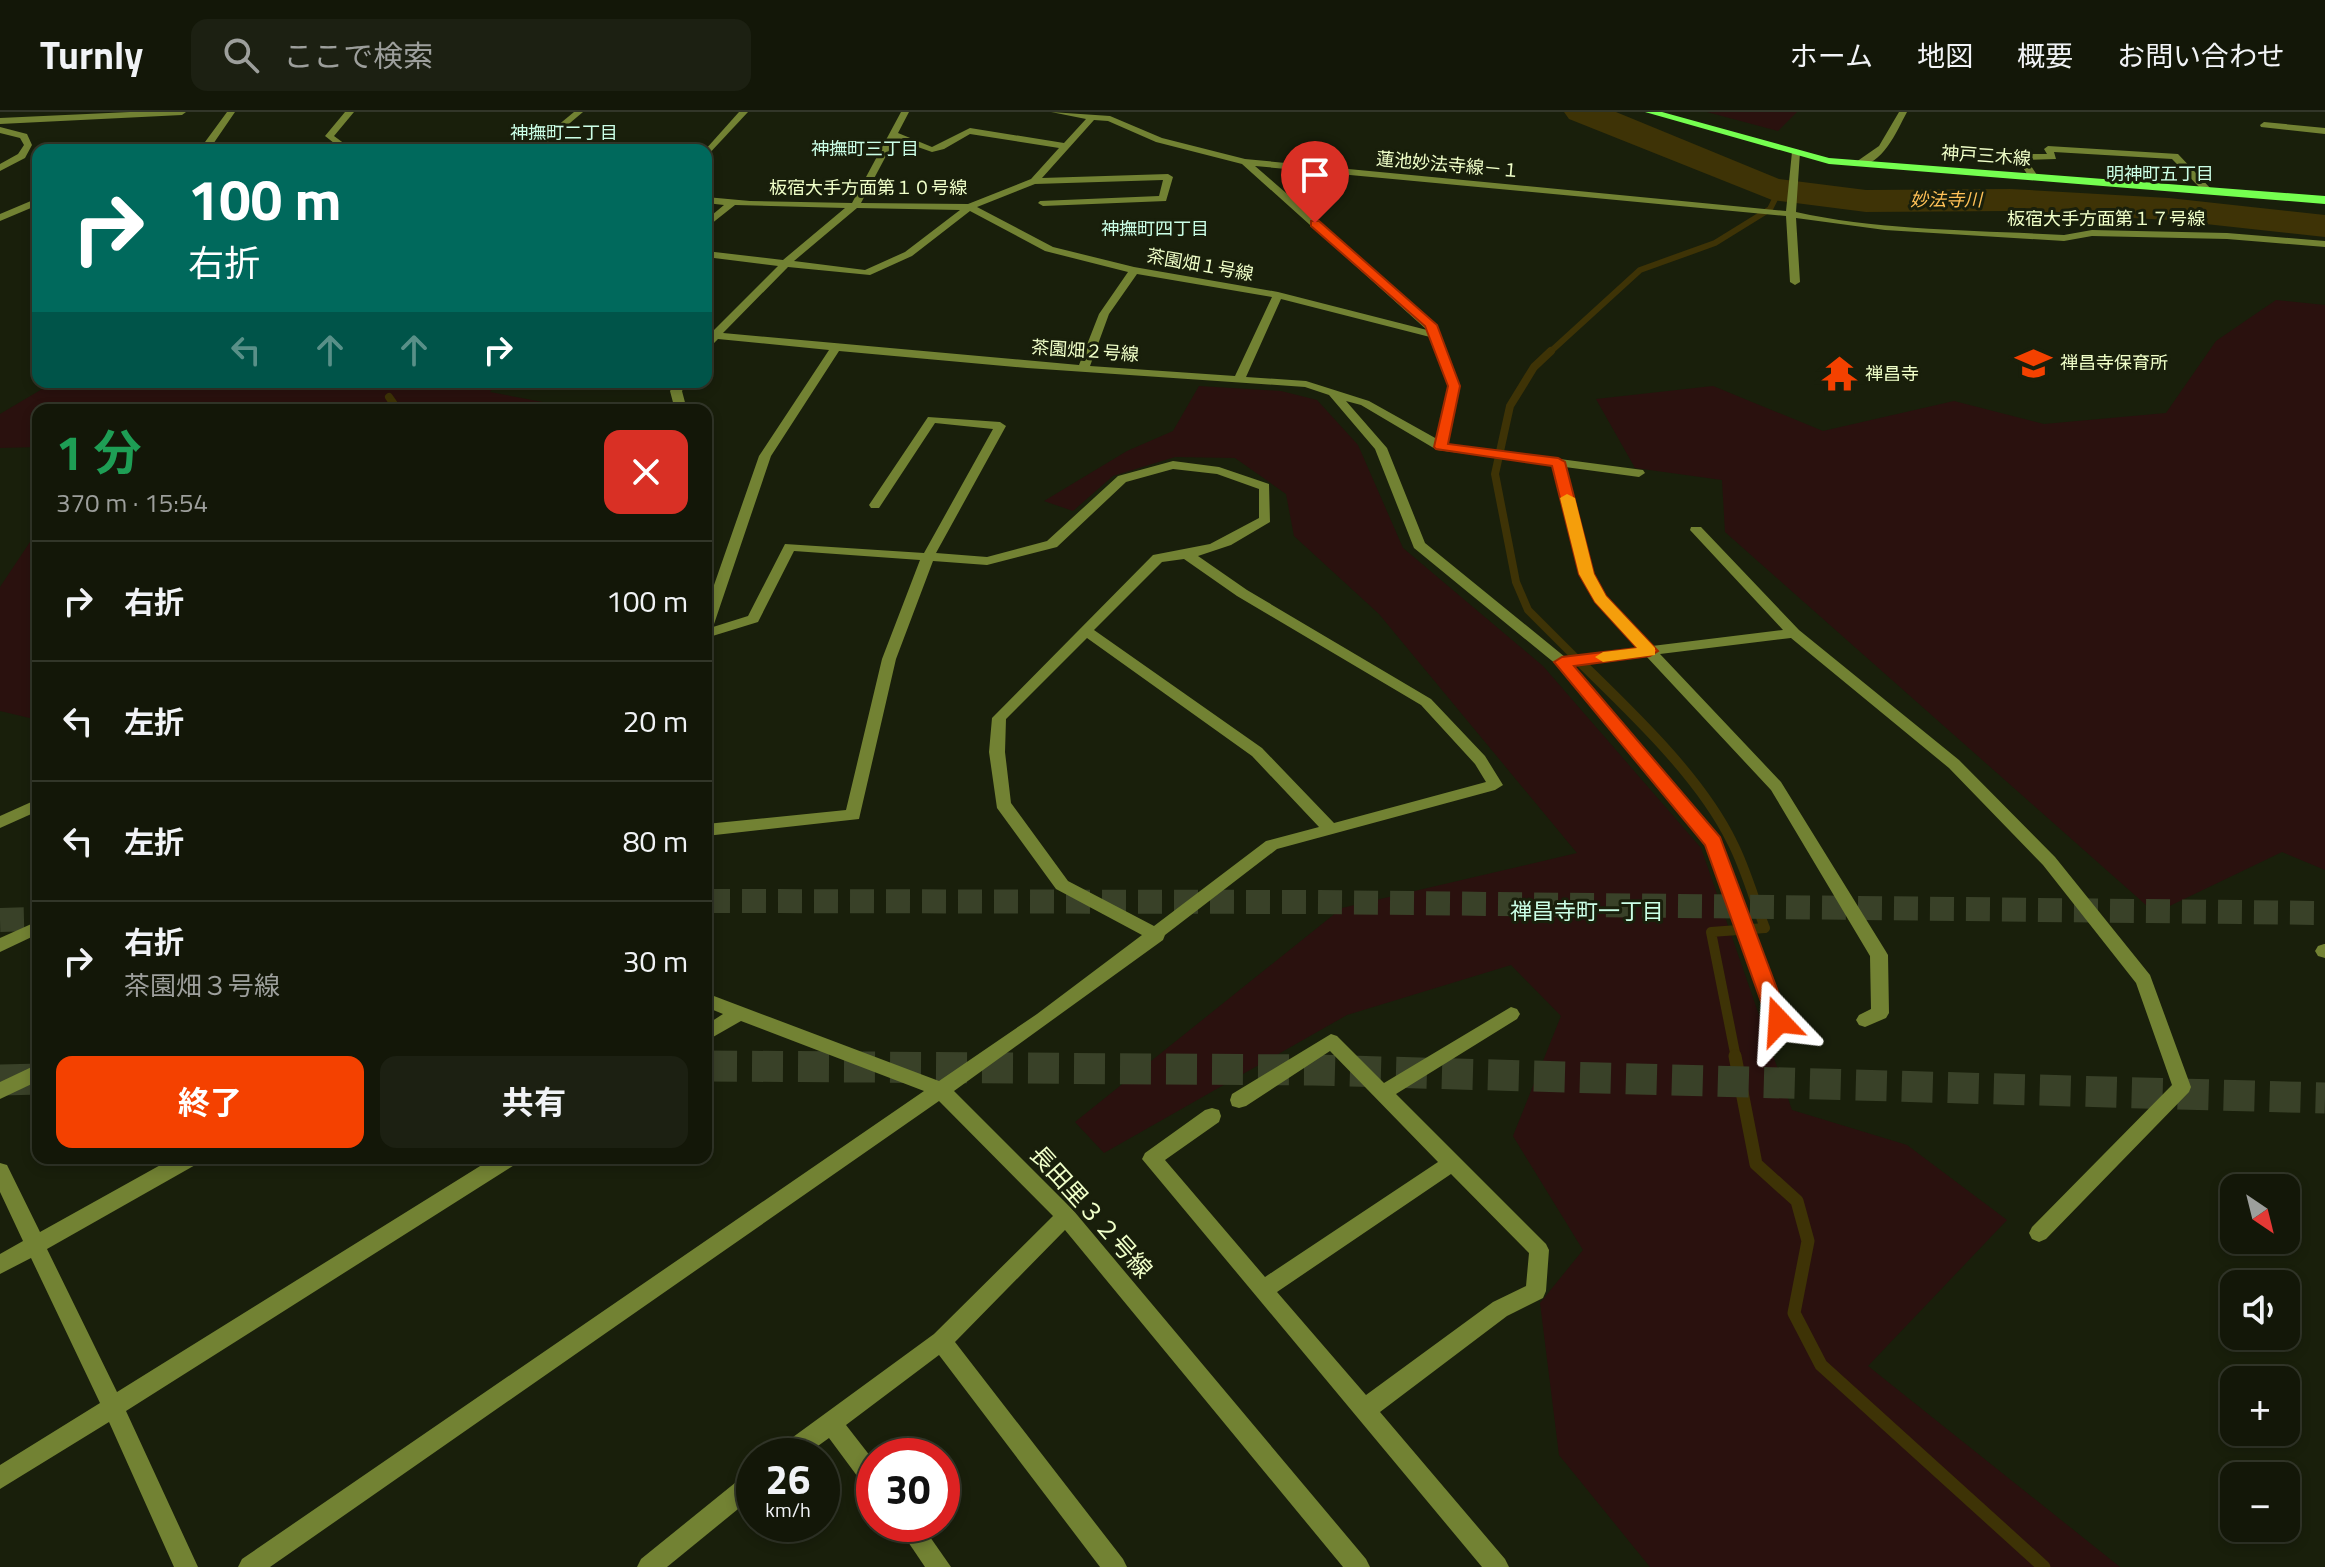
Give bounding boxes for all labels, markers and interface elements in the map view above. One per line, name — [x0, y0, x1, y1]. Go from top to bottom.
search box — [191, 19, 751, 91]
text: Turnly — [40, 26, 143, 84]
icon: search — [219, 33, 263, 77]
text: ここで検索 — [283, 33, 433, 79]
text: ホーム — [1790, 34, 1873, 77]
text: 地図 — [1917, 34, 1973, 77]
text: 概要 — [2017, 34, 2073, 77]
text: お問い合わせ — [2117, 34, 2285, 77]
district label: 神撫町二丁目 — [510, 119, 618, 146]
district label: 神撫町三丁目 — [811, 135, 919, 162]
street label: 神戸三木線 — [1940, 139, 2032, 172]
pin — [1281, 141, 1349, 223]
street label: 蓮池妙法寺線－１ — [1375, 145, 1521, 184]
icon: arrive — [1293, 153, 1337, 197]
text: 100 m — [188, 157, 341, 242]
district label: 明神町五丁目 — [2106, 160, 2214, 187]
street label: 板宿大手方面第１０号線 — [769, 174, 967, 201]
icon: right — [56, 176, 160, 280]
water label: 妙法寺川 — [1910, 186, 1984, 213]
street label: 板宿大手方面第１７号線 — [2007, 205, 2205, 232]
district label: 神撫町四丁目 — [1101, 215, 1209, 242]
text: 右折 — [188, 235, 260, 290]
street label: 茶園畑１号線 — [1145, 242, 1256, 287]
icon: left — [224, 328, 268, 372]
icon: ahead — [308, 328, 352, 372]
icon: ahead — [392, 328, 436, 372]
icon: right — [476, 328, 520, 372]
street label: 茶園畑２号線 — [1030, 333, 1140, 368]
school or university icon: 禅昌寺保育所 — [2015, 344, 2053, 382]
place label: 禅昌寺保育所 — [2060, 349, 2168, 376]
temple icon: 禅昌寺 — [1820, 355, 1858, 393]
place label: 禅昌寺 — [1865, 360, 1919, 387]
text: 1 分 — [56, 416, 141, 489]
button: close — [604, 430, 688, 514]
text: 370 m · 15:54 — [56, 483, 208, 522]
text: 100 m — [606, 578, 688, 624]
icon: right — [56, 579, 100, 623]
text: 右折 — [124, 579, 184, 625]
text: 20 m — [623, 698, 688, 744]
icon: left — [56, 699, 100, 743]
text: 左折 — [124, 699, 184, 745]
text: 80 m — [623, 818, 688, 864]
icon: left — [56, 819, 100, 863]
text: 左折 — [124, 819, 184, 865]
district label: 禅昌寺町一丁目 — [1510, 894, 1664, 928]
text: 右折 — [124, 919, 184, 965]
text: 30 m — [623, 938, 688, 984]
icon: right — [56, 939, 100, 983]
text: 茶園畑３号線 — [124, 966, 280, 1005]
position arrow — [1737, 979, 1821, 1063]
button: 終了 — [56, 1056, 364, 1148]
button: 共有 — [380, 1056, 688, 1148]
street label: 長田里３２号線 — [1022, 1137, 1161, 1286]
north arrow — [2220, 1174, 2300, 1254]
map controls — [2220, 1174, 2300, 1542]
button: sound — [2220, 1270, 2300, 1350]
button: + — [2220, 1366, 2300, 1446]
speed limit sign: 30 — [856, 1438, 960, 1542]
text: 26 — [766, 1449, 810, 1510]
button: − — [2220, 1462, 2300, 1542]
text: km/h — [765, 1494, 811, 1525]

